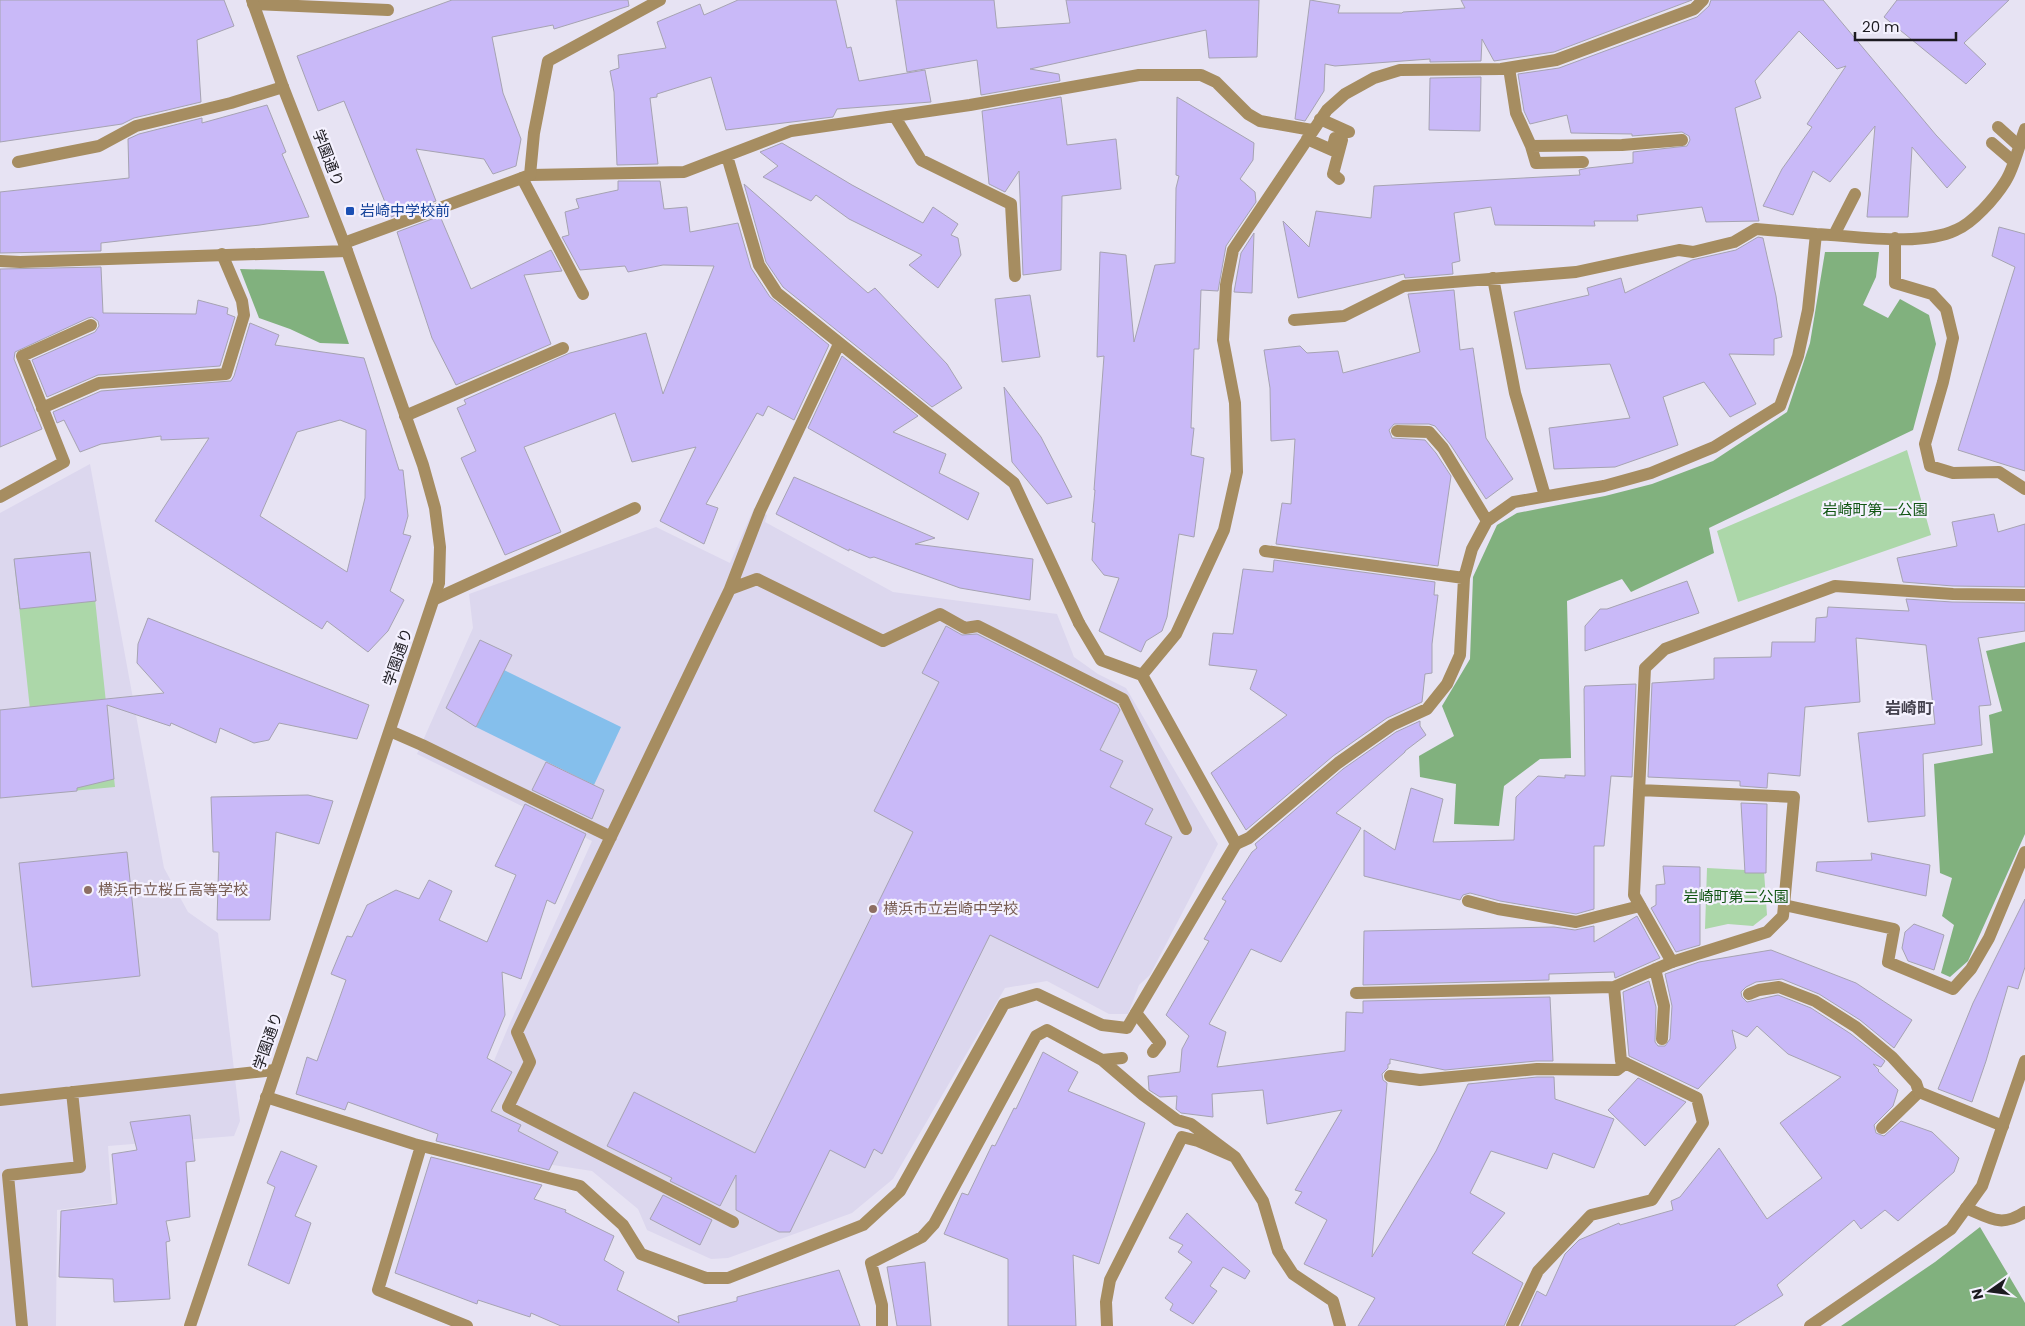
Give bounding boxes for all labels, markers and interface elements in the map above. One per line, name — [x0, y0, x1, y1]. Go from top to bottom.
scale bar — [1855, 10, 1956, 42]
text: 20 m — [1862, 16, 1900, 37]
street label: 学園通り — [308, 126, 349, 190]
place label: 岩崎中学校前 — [360, 200, 450, 221]
marker: 岩崎中学校前 — [344, 205, 356, 217]
park label: 岩崎町第一公園 — [1822, 499, 1928, 520]
street label: 学園通り — [378, 625, 417, 689]
district label: 岩崎町 — [1885, 697, 1933, 720]
place label: 横浜市立桜丘高等学校 — [98, 879, 248, 900]
marker: 横浜市立桜丘高等学校 — [82, 884, 94, 896]
park label: 岩崎町第二公園 — [1683, 886, 1789, 907]
place label: 横浜市立岩崎中学校 — [883, 898, 1018, 919]
marker: 横浜市立岩崎中学校 — [867, 903, 879, 915]
street label: 学園通り — [248, 1009, 287, 1073]
north arrow — [1965, 1266, 2015, 1316]
text: N — [1966, 1287, 1988, 1302]

